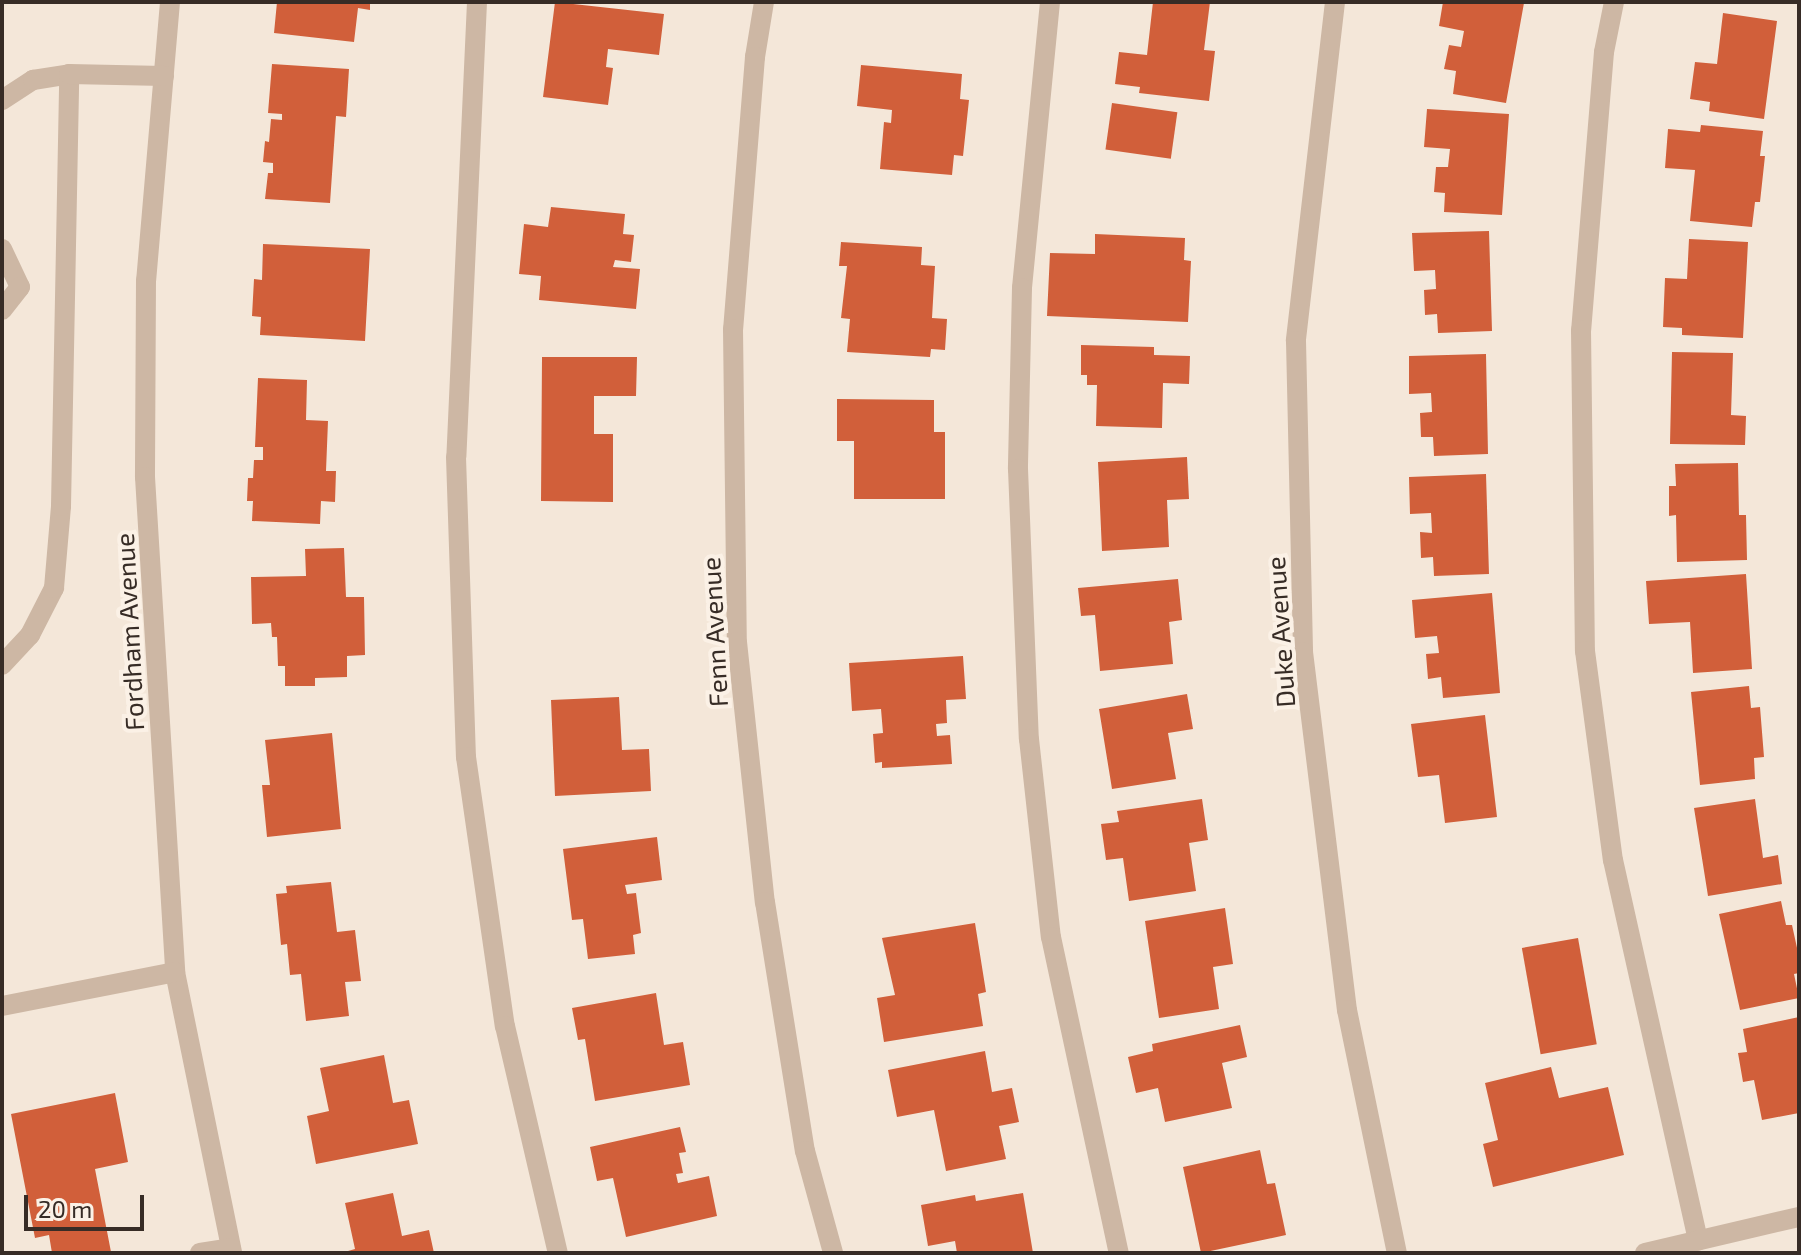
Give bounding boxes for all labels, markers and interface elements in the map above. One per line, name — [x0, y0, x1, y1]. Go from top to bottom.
street label: Fordham Avenue — [108, 532, 150, 732]
street label: Duke Avenue — [1259, 555, 1301, 709]
street label: Fenn Avenue — [694, 556, 734, 708]
scale bar — [28, 1179, 148, 1229]
text: 20 m — [38, 1194, 92, 1223]

